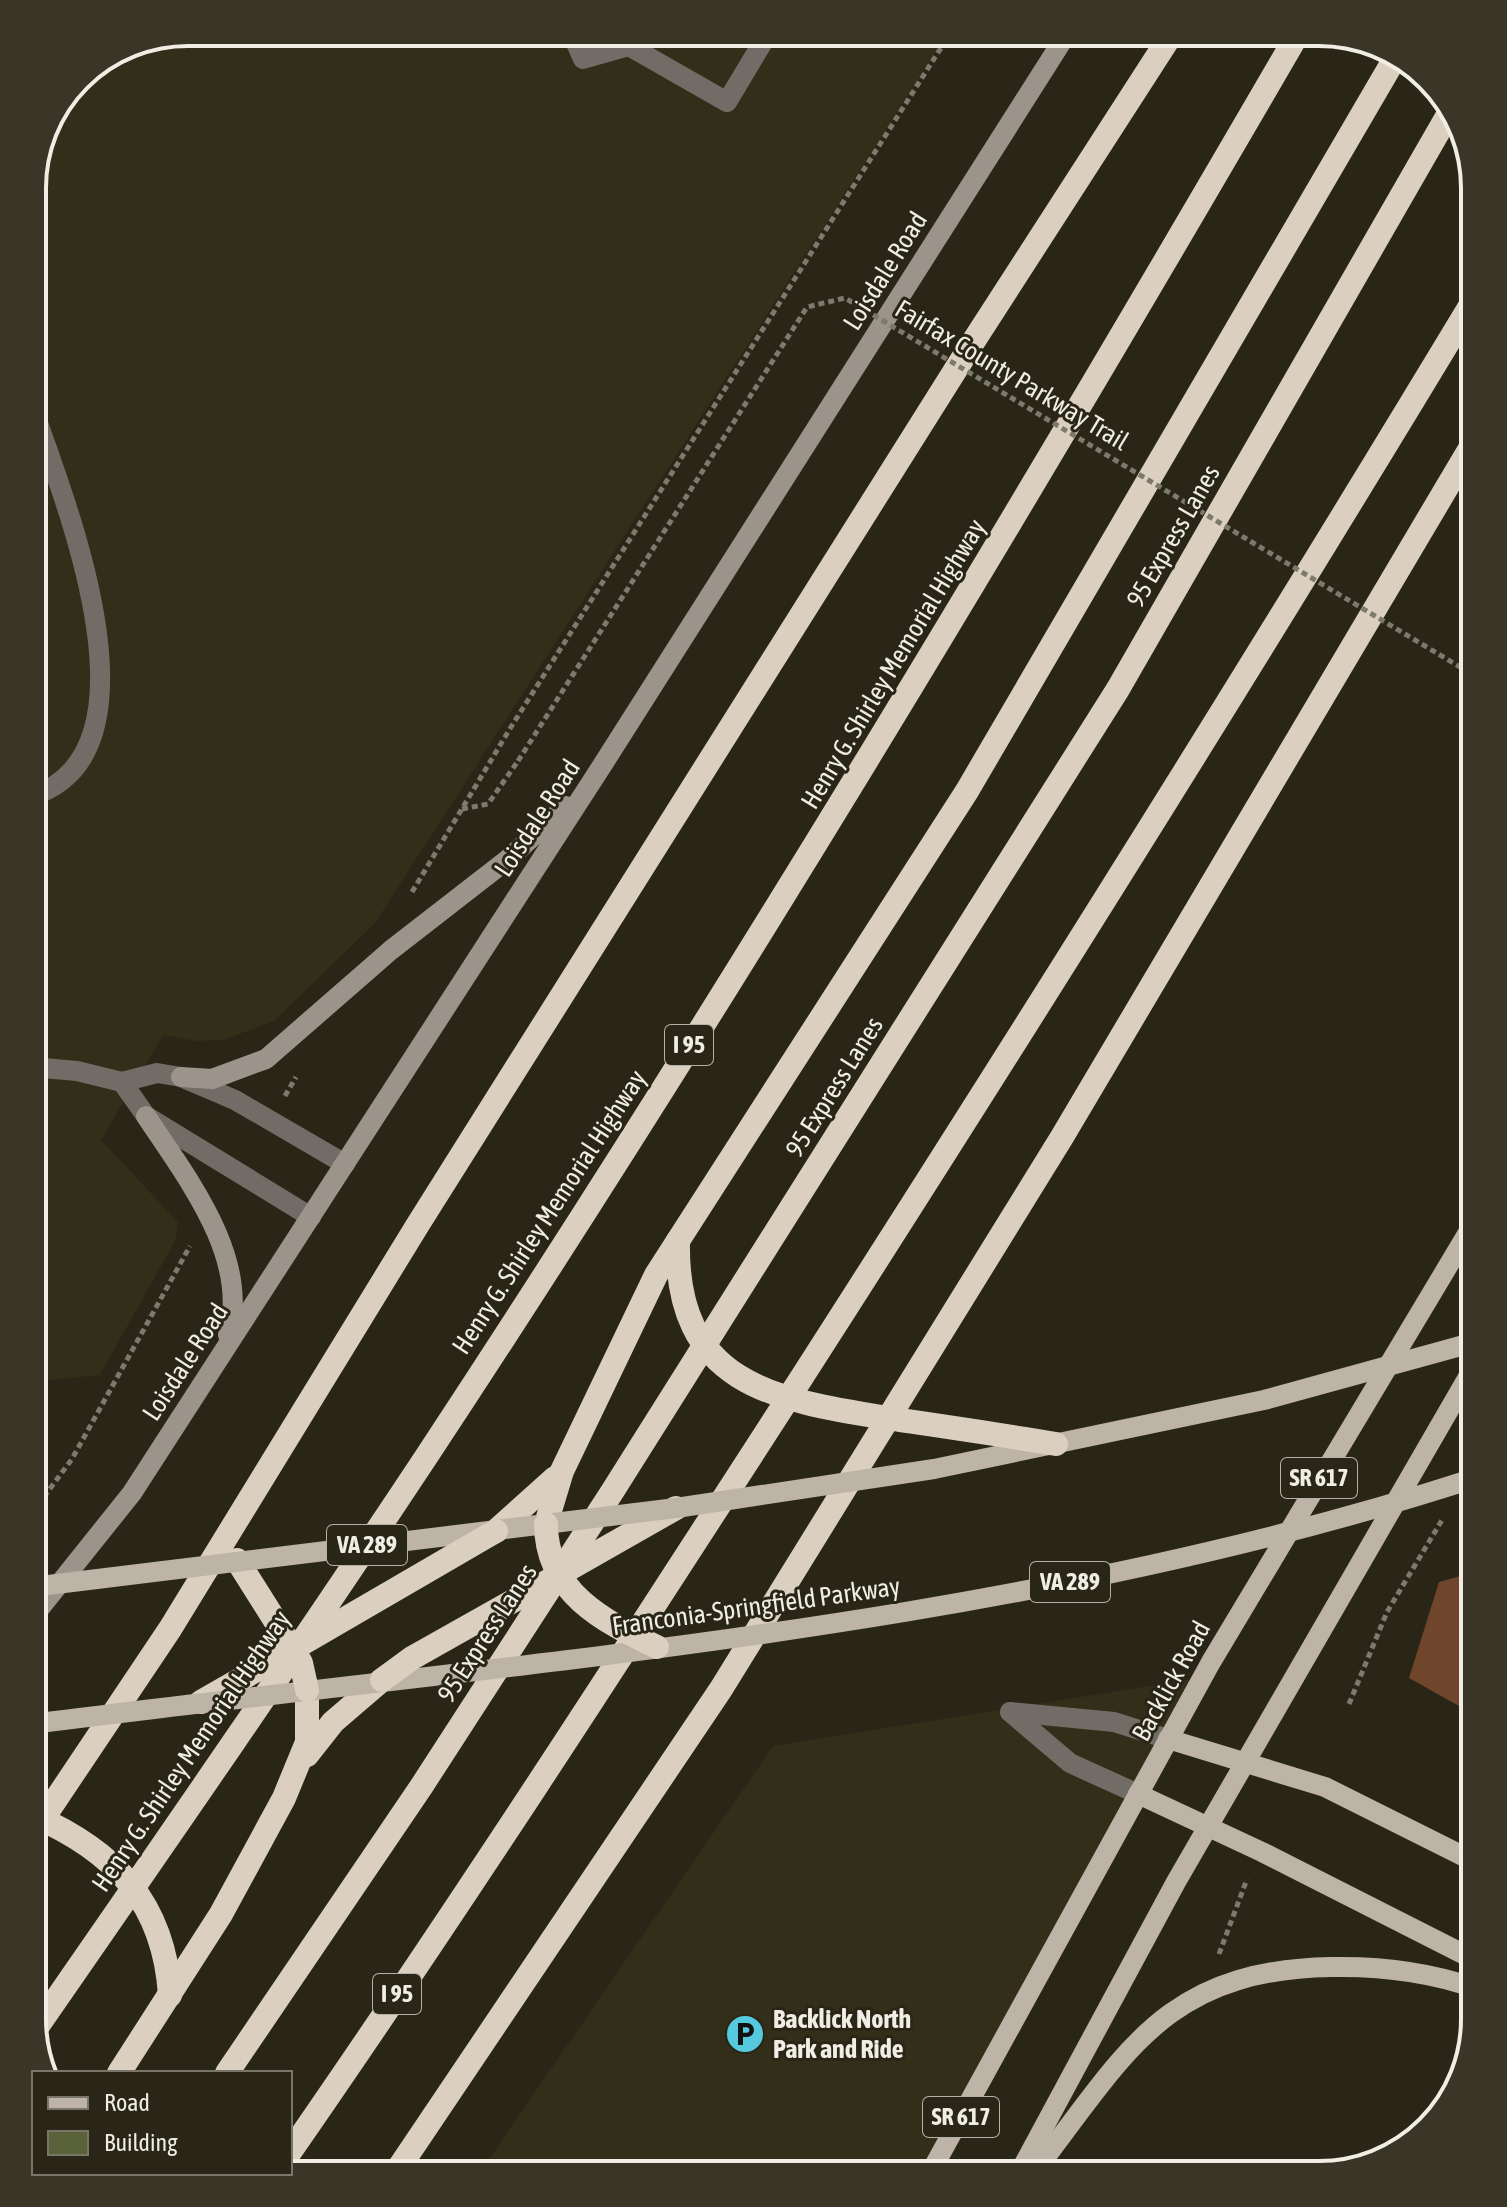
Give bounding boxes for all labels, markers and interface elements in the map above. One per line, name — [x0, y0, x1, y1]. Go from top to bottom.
street label: Loisdale Road — [837, 206, 933, 336]
street label: Fairfax County Parkway Trail — [890, 293, 1134, 457]
street label: 95 Express Lanes — [1120, 460, 1226, 612]
street label: Henry G. Shirley Memorial Highway — [795, 514, 992, 814]
street label: Loisdale Road — [488, 754, 586, 882]
street label: 95 Express Lanes — [779, 1012, 889, 1162]
road number: I 95 — [665, 1025, 713, 1065]
street label: Henry G. Shirley Memorial Highway — [446, 1064, 652, 1360]
street label: Loisdale Road — [136, 1298, 234, 1426]
road number: SR 617 — [1281, 1458, 1357, 1498]
road number: VA 289 — [327, 1525, 407, 1565]
street label: 95 Express Lanes — [431, 1558, 543, 1708]
road number: VA 289 — [1030, 1562, 1110, 1602]
street label: Franconia-Springfield Parkway — [610, 1571, 902, 1641]
street label: Henry G. Shirley Memorial Highway — [86, 1605, 297, 1897]
street label: Backlick Road — [1126, 1616, 1216, 1746]
road number: I 95 — [373, 1974, 421, 2014]
place label: Backlick North Park and Ride — [773, 2004, 911, 2064]
parking icon: Backlick North Park and Ride — [724, 2013, 766, 2055]
legend — [32, 2071, 292, 2175]
text: Road — [104, 2089, 150, 2116]
road number: SR 617 — [923, 2097, 999, 2137]
text: Building — [104, 2129, 178, 2156]

